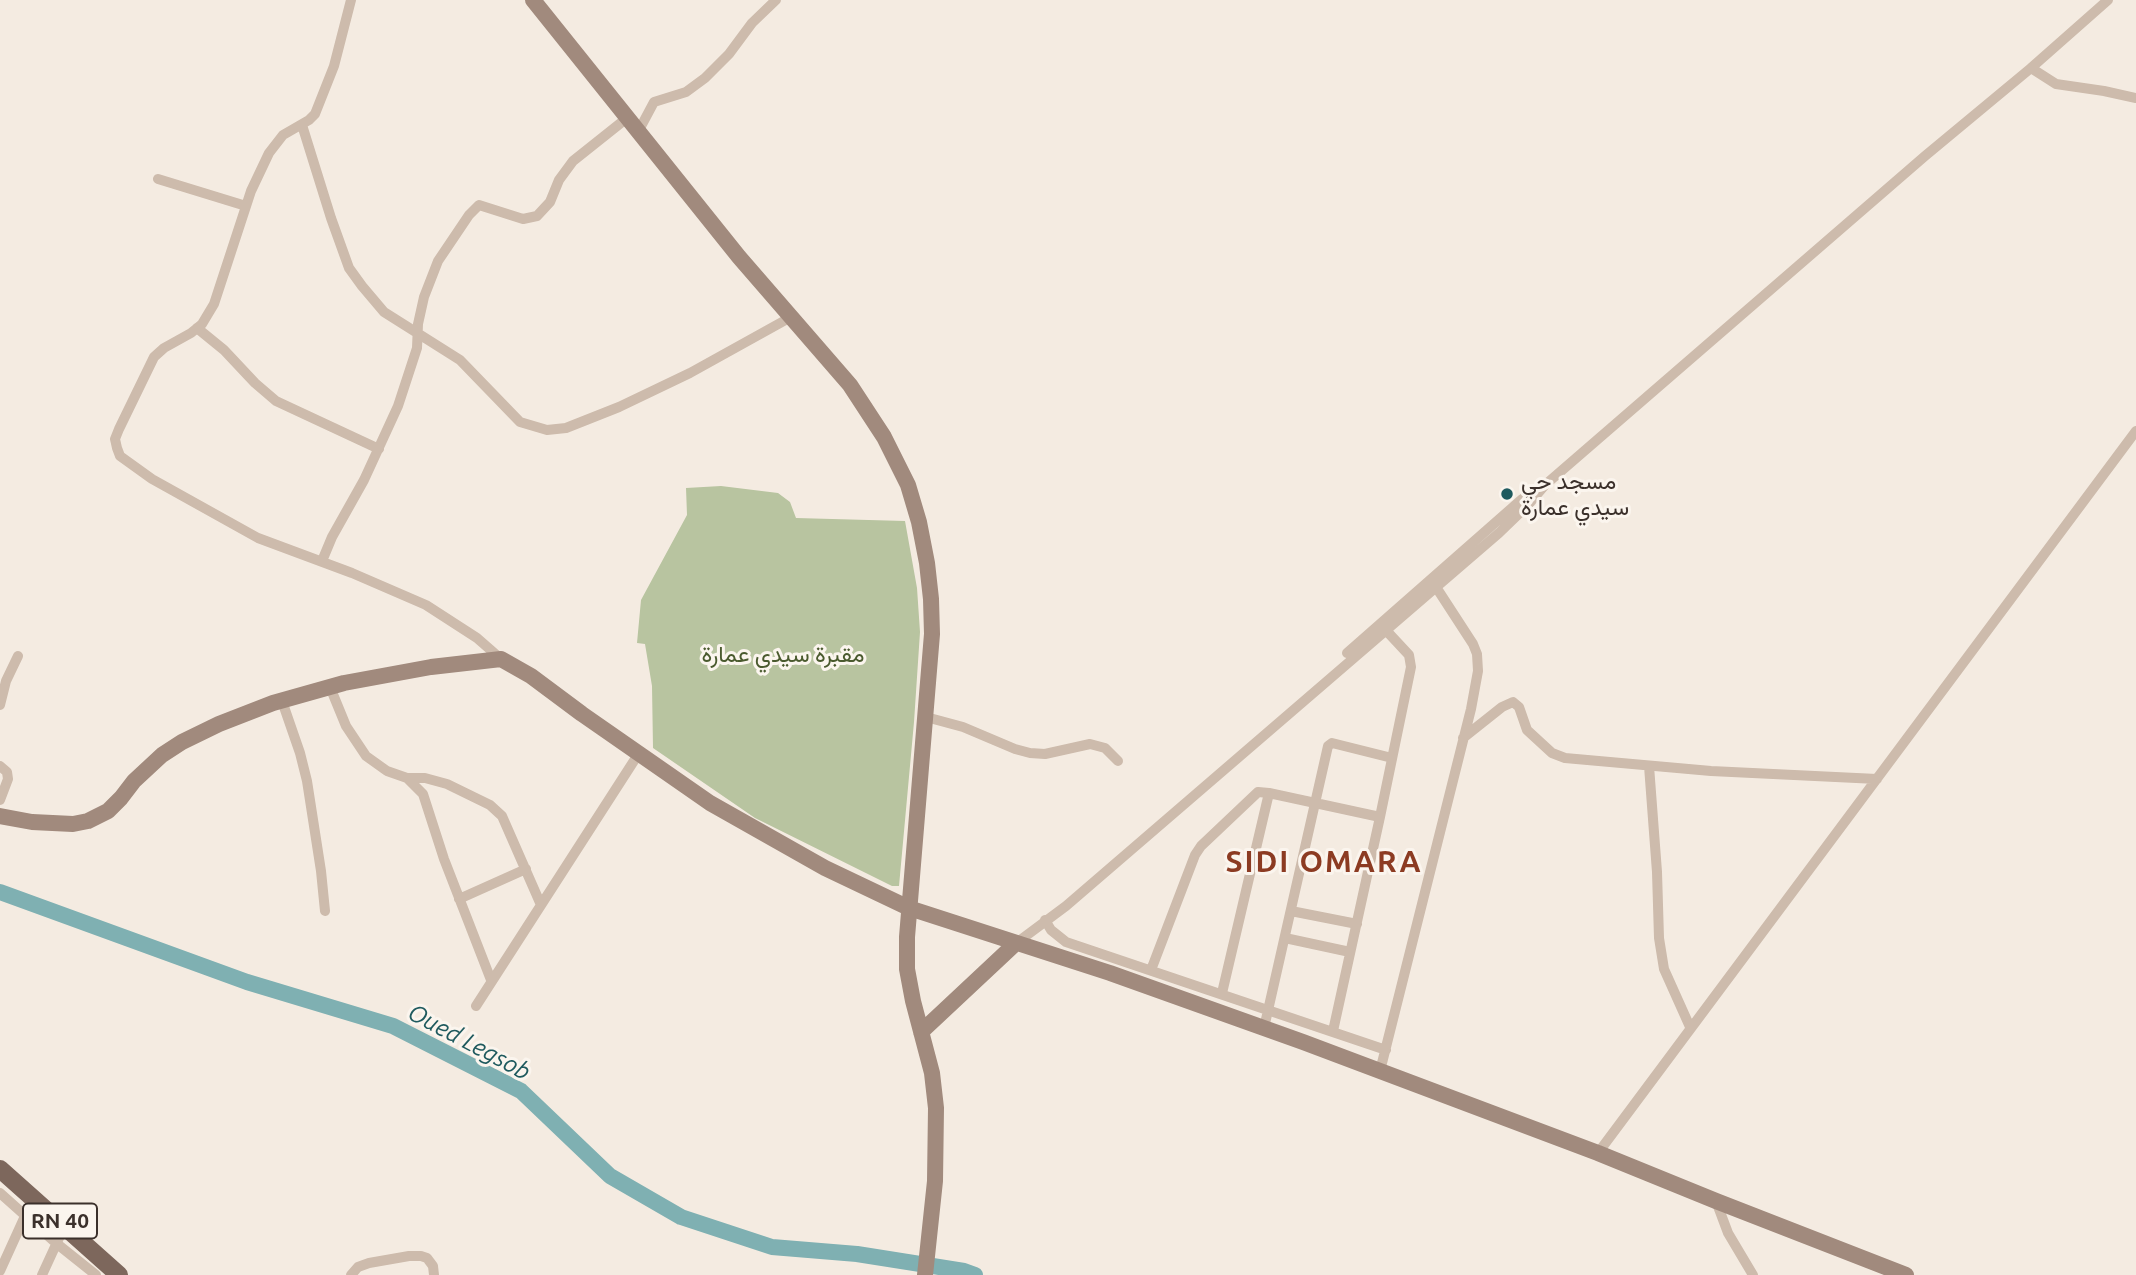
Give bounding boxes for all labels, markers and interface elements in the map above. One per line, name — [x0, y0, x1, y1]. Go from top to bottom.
place label: مسجد حي سيدي عمارة — [1521, 467, 1629, 521]
marker: مسجد حي سيدي عمارة — [1499, 486, 1515, 502]
park label: مقبرة سيدي عمارة — [702, 640, 864, 668]
district label: SIDI OMARA — [1227, 844, 1421, 880]
water label: Oued Legsob — [403, 998, 535, 1086]
road number: RN 40 — [23, 1204, 97, 1238]

